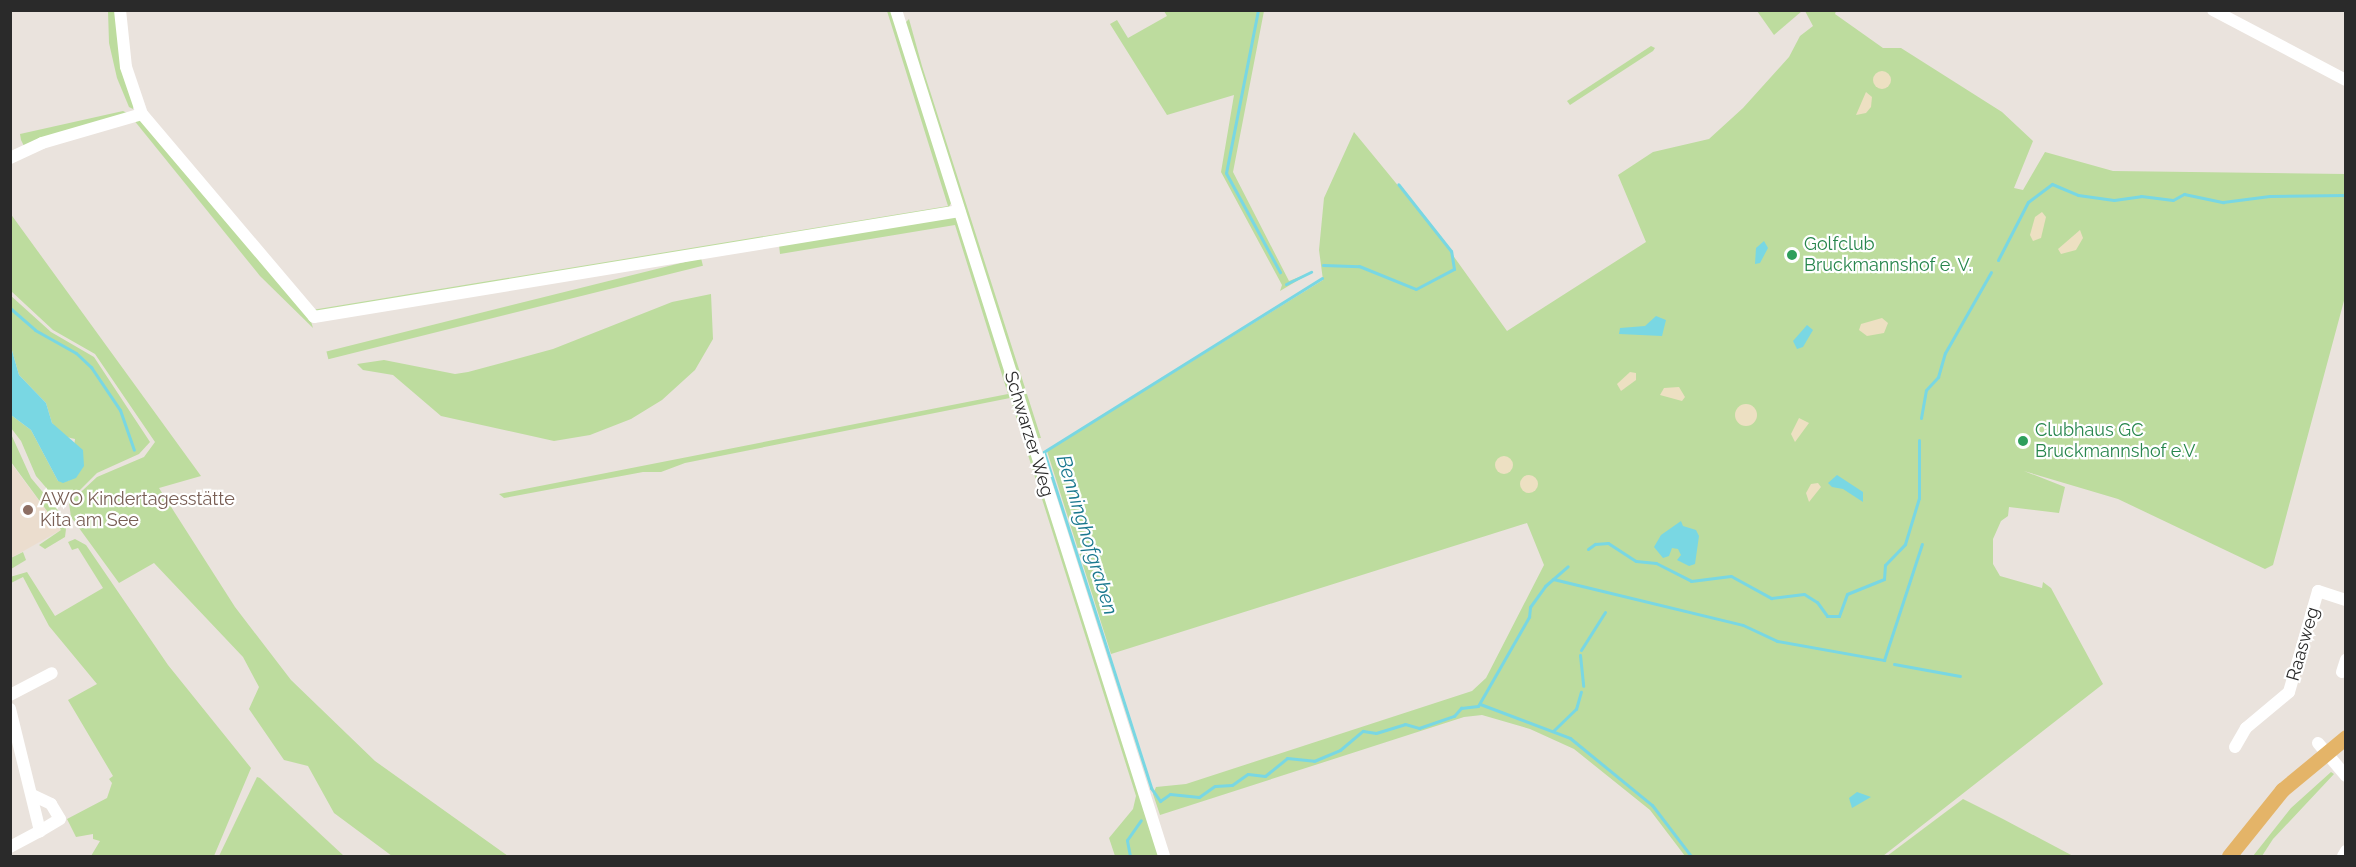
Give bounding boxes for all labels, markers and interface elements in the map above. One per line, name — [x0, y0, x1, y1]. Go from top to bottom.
place label: Golfclub Bruckmannshof e. V. — [1804, 234, 1973, 276]
marker: Golfclub Bruckmannshof e. V. — [1785, 248, 1799, 262]
street label: Schwarzer Weg — [1000, 368, 1058, 500]
place label: Clubhaus GC Bruckmannshof e.V. — [2035, 420, 2198, 462]
marker: Clubhaus GC Bruckmannshof e.V. — [2016, 434, 2030, 448]
water label: Benninghofgraben — [1051, 452, 1123, 618]
place label: AWO Kindertagesstätte Kita am See — [40, 489, 235, 532]
marker: AWO Kindertagesstätte Kita am See — [21, 503, 35, 517]
street label: Raasweg — [2282, 605, 2324, 683]

